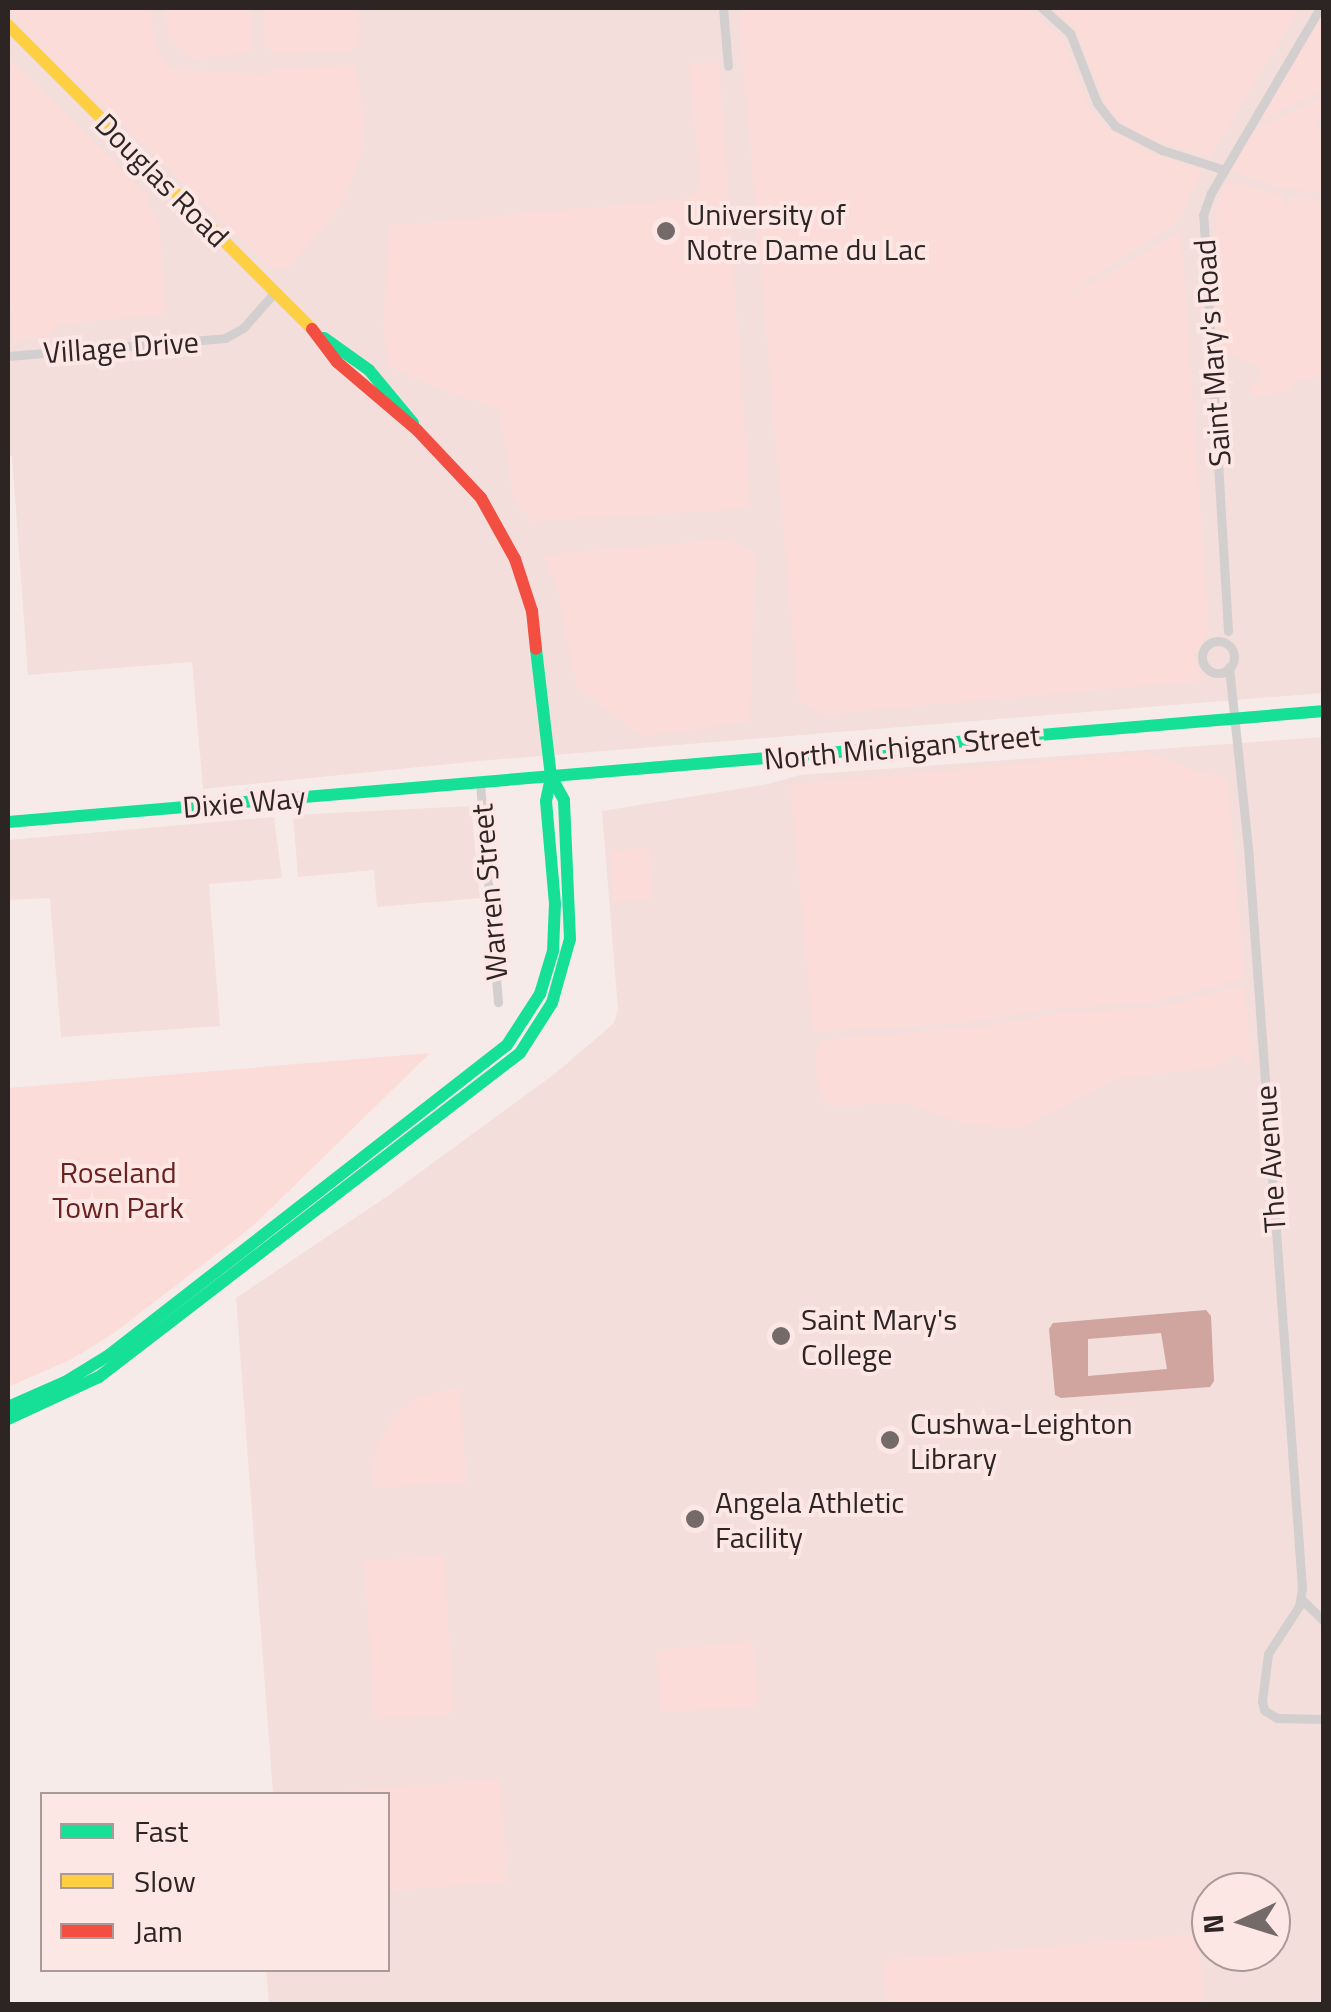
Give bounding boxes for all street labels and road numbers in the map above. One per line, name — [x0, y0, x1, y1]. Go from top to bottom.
street label: Douglas Road — [88, 106, 236, 254]
street label: Saint Mary's Road — [1186, 238, 1238, 468]
street label: Village Drive — [42, 324, 200, 370]
street label: North Michigan Street — [762, 717, 1042, 777]
street label: Dixie Way — [181, 779, 307, 825]
street label: Warren Street — [463, 802, 515, 982]
street label: The Avenue — [1247, 1084, 1293, 1234]

